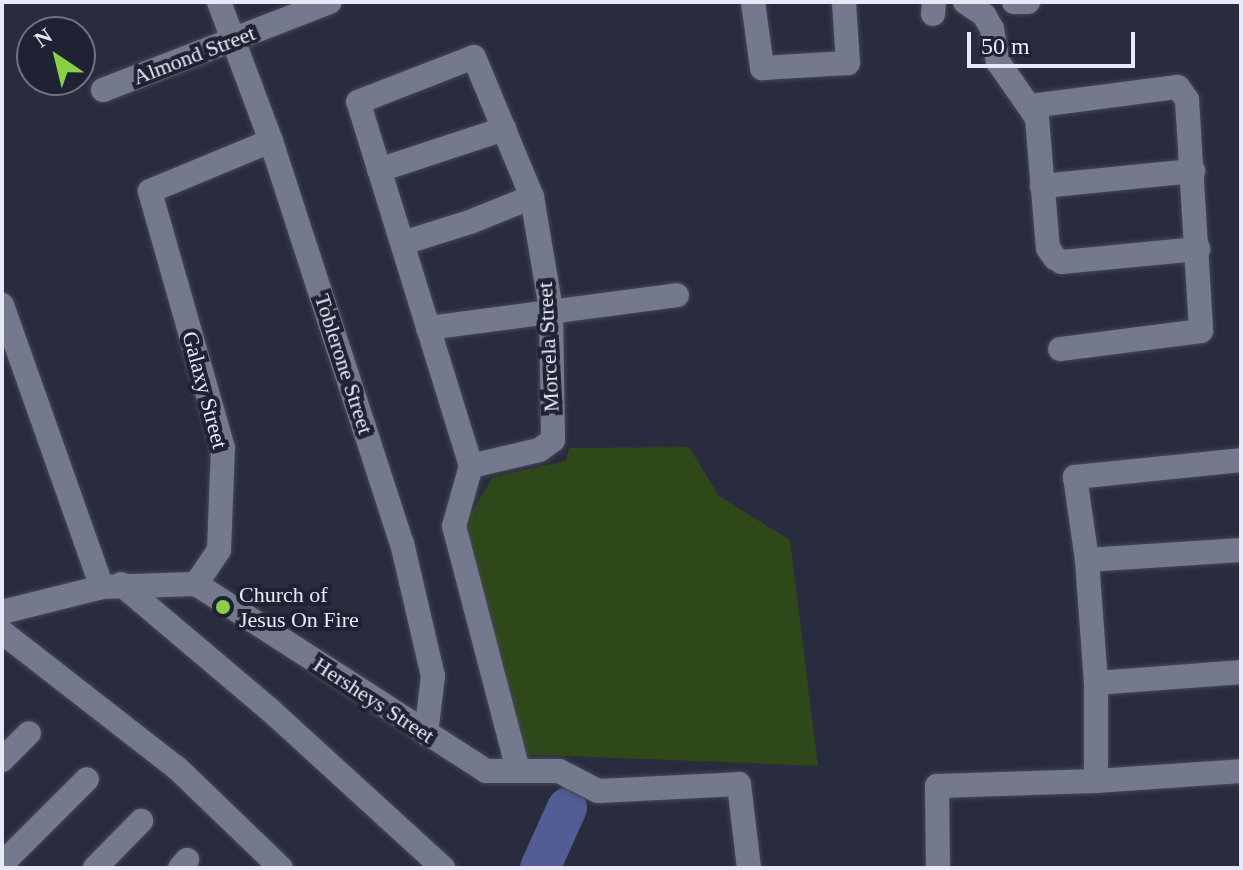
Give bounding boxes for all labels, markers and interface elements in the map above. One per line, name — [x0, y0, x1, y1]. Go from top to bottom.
north arrow — [16, 16, 96, 96]
scale bar — [971, 16, 1139, 66]
street label: Almond Street — [129, 20, 259, 90]
text: N — [29, 23, 57, 52]
text: 50 m — [981, 33, 1030, 59]
street label: Morcela Street — [531, 281, 565, 413]
street label: Toblerone Street — [309, 291, 379, 437]
street label: Galaxy Street — [177, 328, 233, 452]
place label: Church of Jesus On Fire — [239, 581, 359, 632]
marker: Church of Jesus On Fire — [214, 598, 232, 616]
street label: Hersheys Street — [309, 651, 439, 749]

